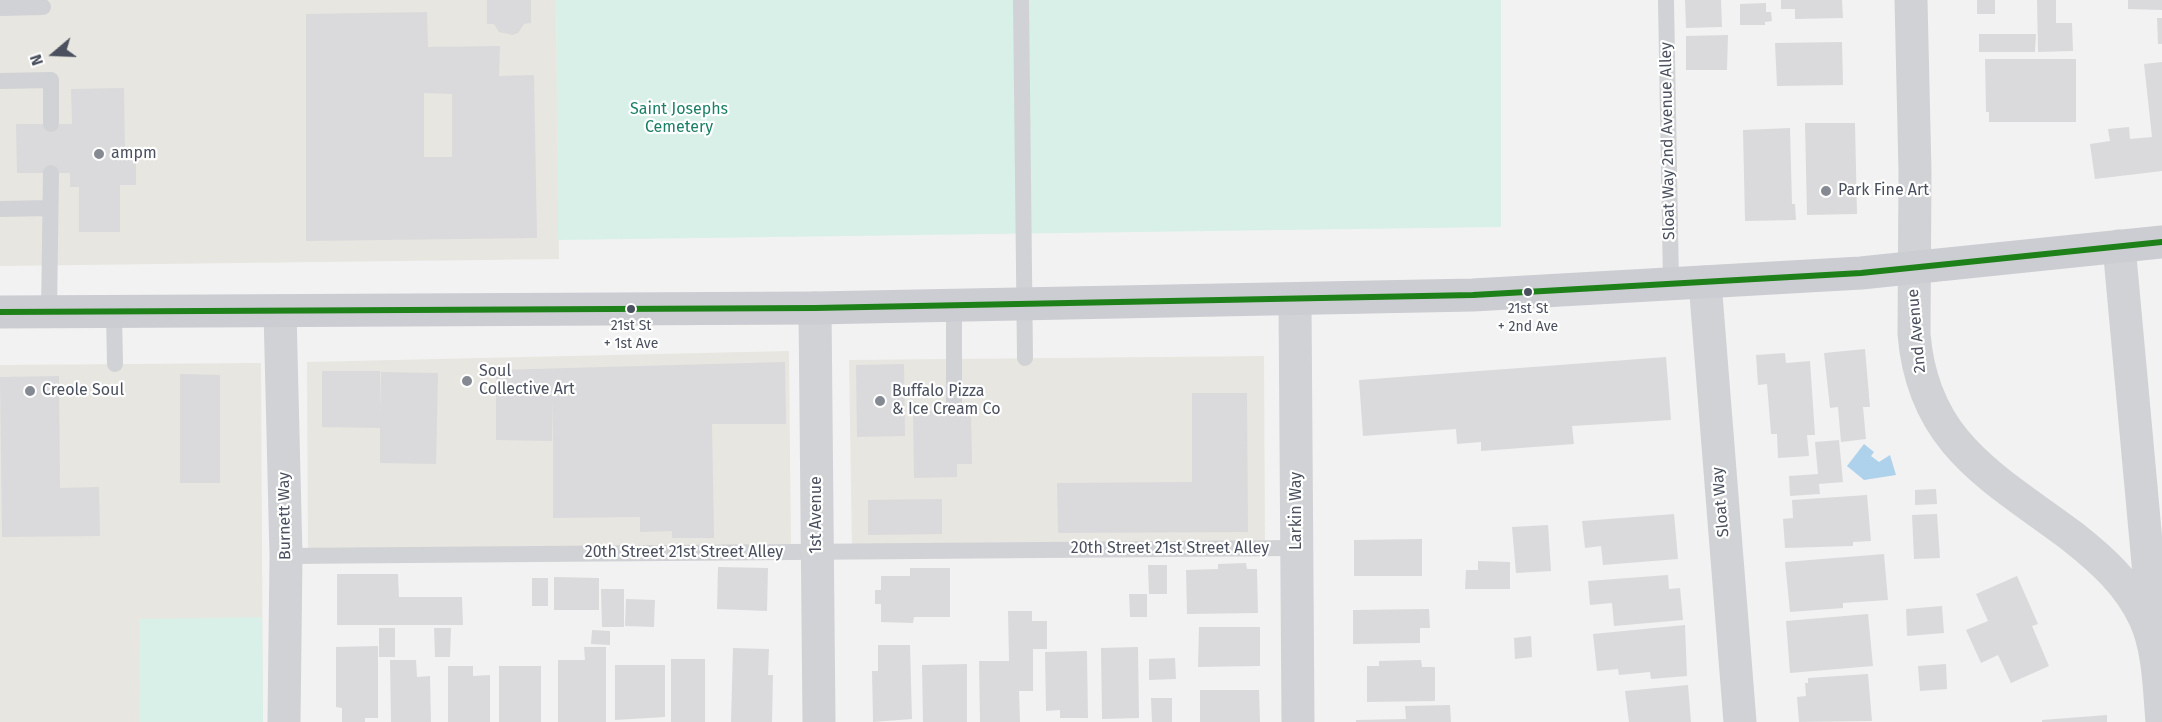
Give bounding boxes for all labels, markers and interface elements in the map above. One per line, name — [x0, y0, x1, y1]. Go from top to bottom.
north arrow — [24, 24, 84, 84]
street label: Sloat Way 2nd Avenue Alley — [1657, 42, 1679, 240]
text: N — [26, 52, 47, 68]
park label: Saint Josephs Cemetery — [630, 100, 728, 138]
place label: ampm — [111, 144, 157, 164]
marker: ampm — [92, 147, 106, 161]
place label: Park Fine Art — [1838, 181, 1929, 201]
marker: Park Fine Art — [1819, 184, 1833, 198]
marker: 21st St + 2nd Ave — [1522, 286, 1534, 298]
street label: 2nd Avenue — [1904, 288, 1930, 374]
place label: 21st St + 2nd Ave — [1498, 301, 1558, 334]
marker: 21st St + 1st Ave — [625, 303, 637, 315]
place label: 21st St + 1st Ave — [604, 318, 658, 350]
place label: Soul Collective Art — [479, 362, 575, 400]
marker: Soul Collective Art — [460, 374, 474, 388]
place label: Creole Soul — [42, 381, 124, 401]
place label: Buffalo Pizza & Ice Cream Co — [892, 382, 1001, 420]
marker: Creole Soul — [23, 384, 37, 398]
marker: Buffalo Pizza & Ice Cream Co — [873, 394, 887, 408]
street label: Sloat Way — [1708, 466, 1734, 538]
street label: Burnett Way — [275, 472, 295, 560]
street label: Larkin Way — [1287, 472, 1307, 550]
street label: 1st Avenue — [807, 476, 827, 554]
street label: 20th Street 21st Street Alley — [1071, 539, 1269, 559]
street label: 20th Street 21st Street Alley — [585, 543, 783, 563]

